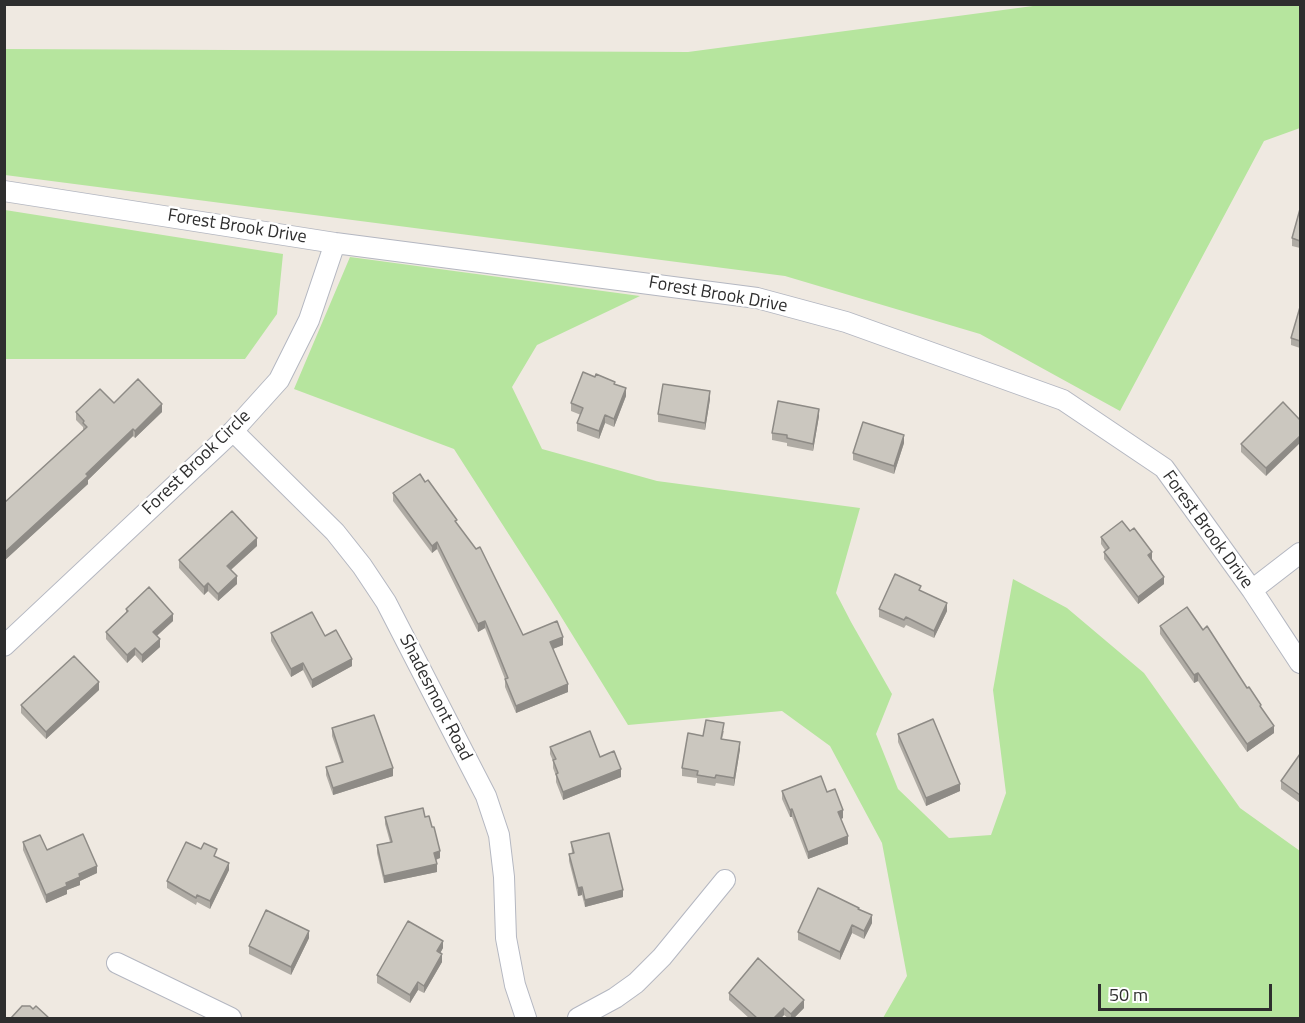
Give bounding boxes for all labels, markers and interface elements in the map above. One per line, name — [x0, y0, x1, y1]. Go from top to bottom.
street label: Forest Brook Drive — [166, 205, 308, 249]
street label: Forest Brook Drive — [647, 272, 789, 318]
street label: Forest Brook Circle — [138, 406, 256, 520]
street label: Forest Brook Drive — [1157, 467, 1257, 593]
street label: Shadesmont Road — [394, 631, 476, 765]
scale bar — [1101, 972, 1275, 1010]
text: 50 m — [1109, 981, 1148, 1008]

